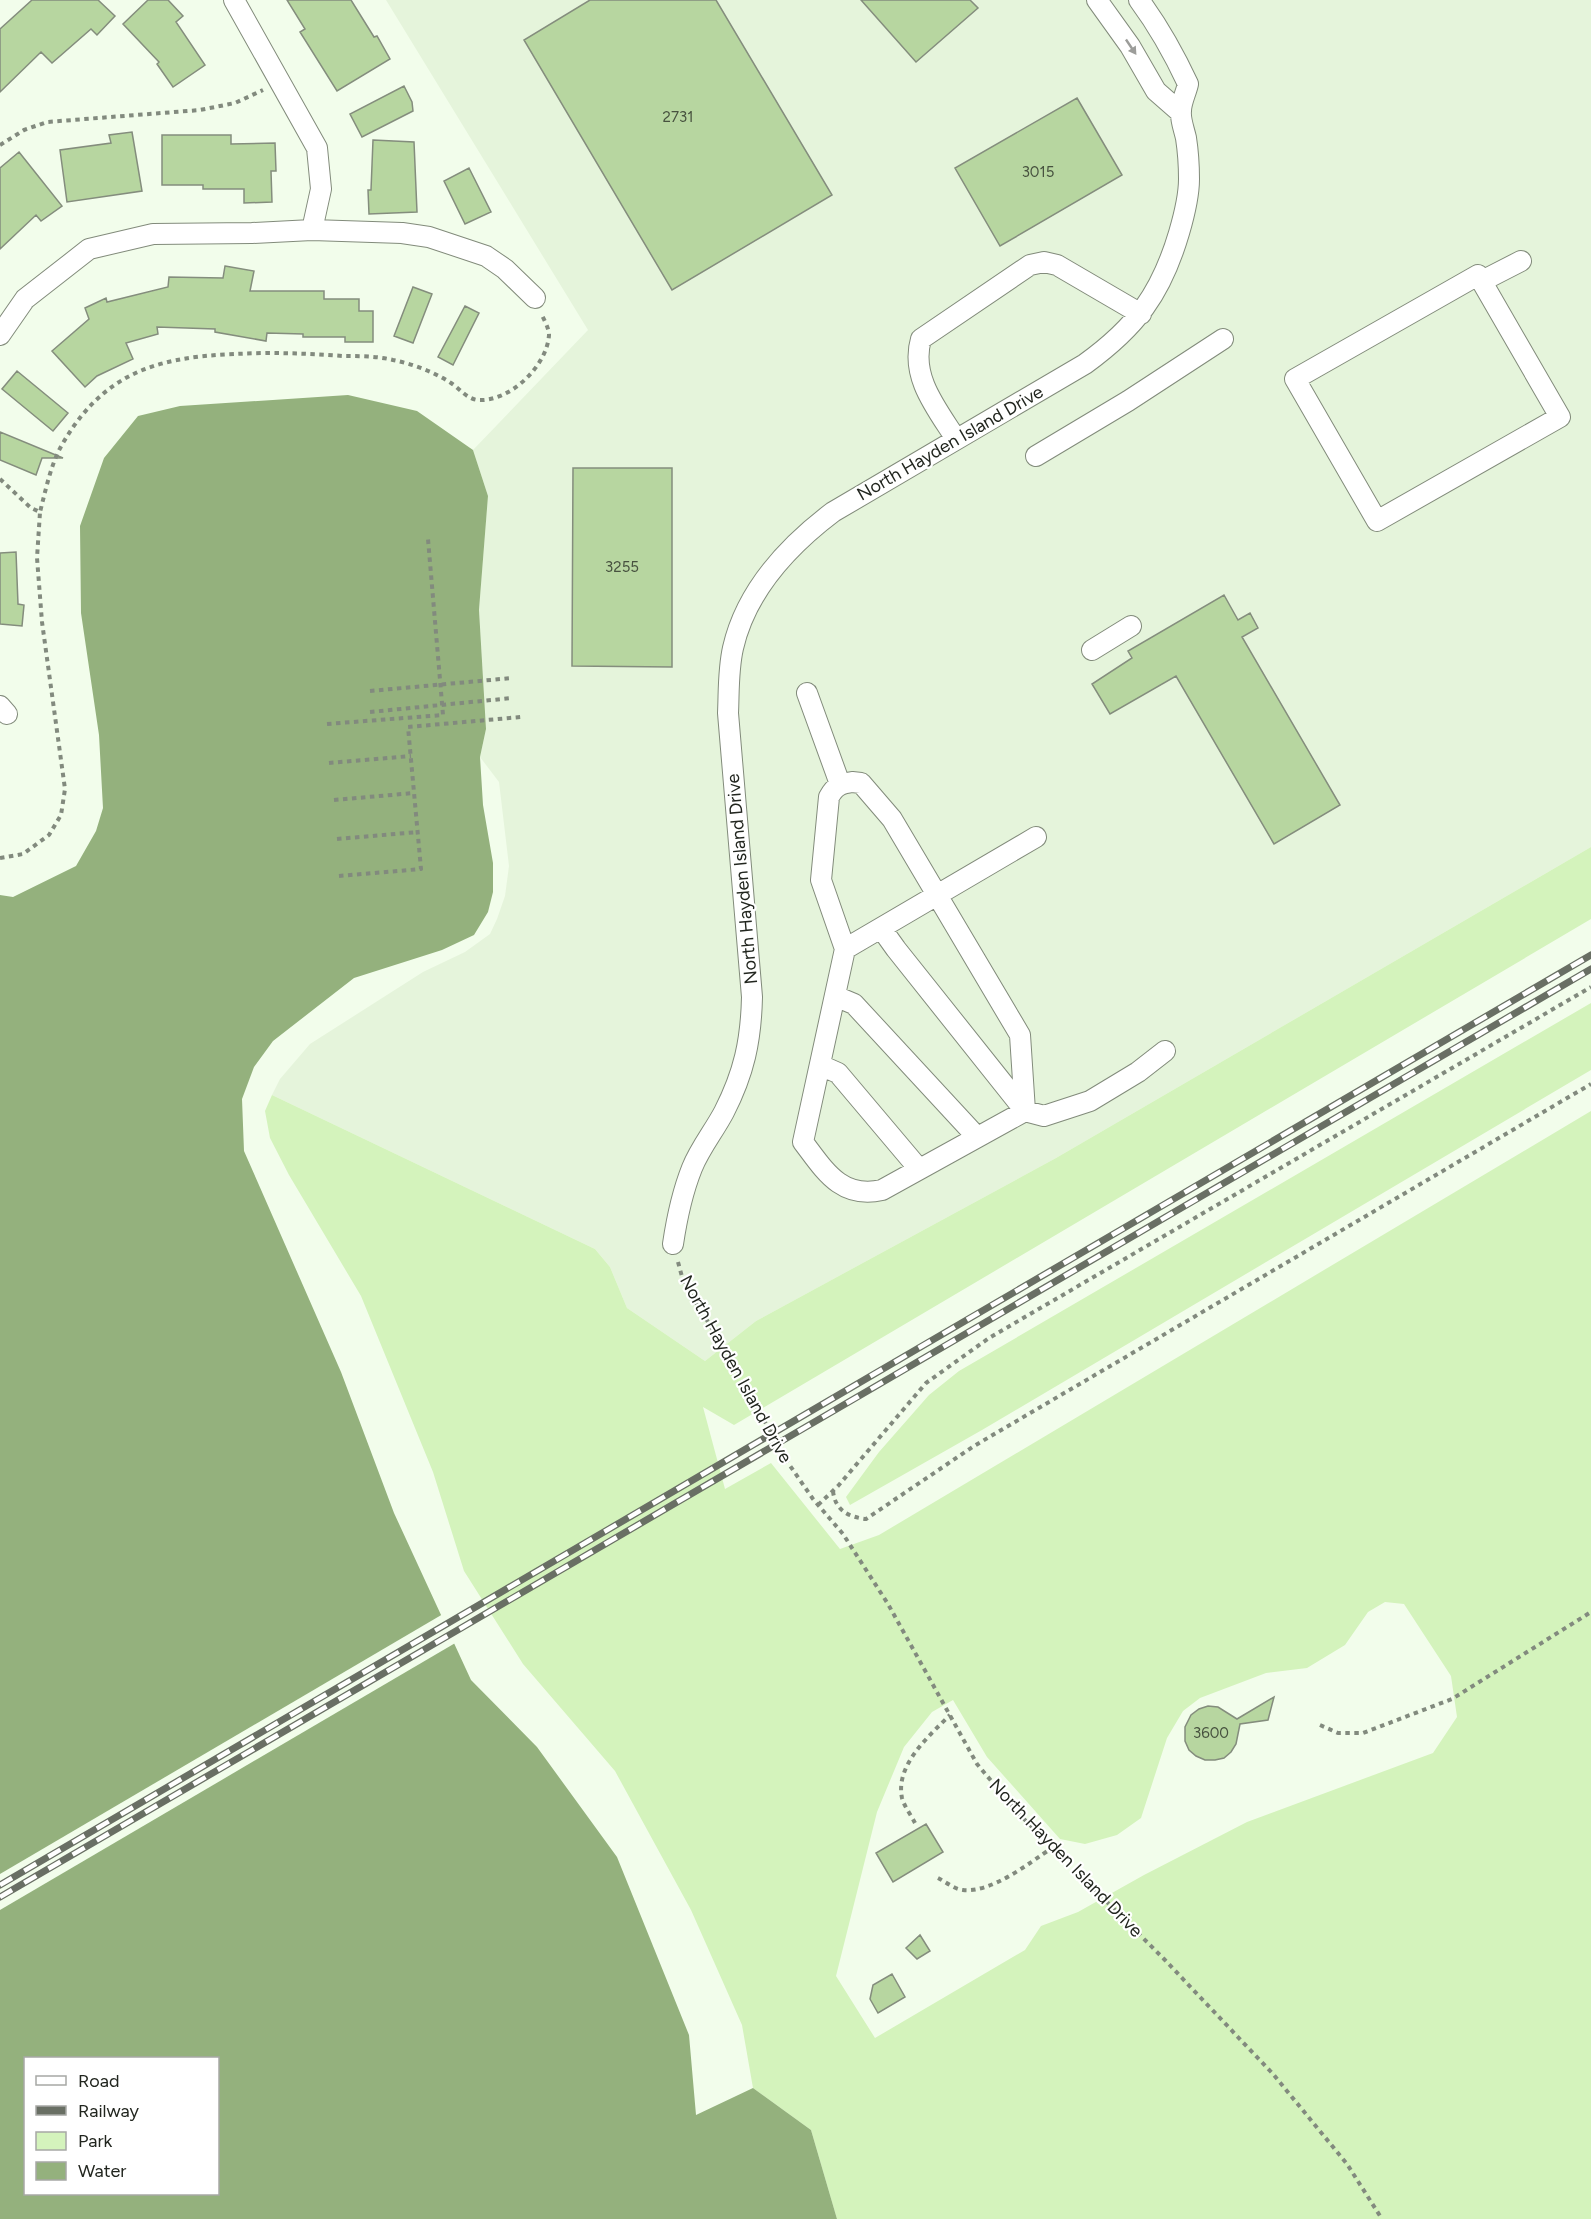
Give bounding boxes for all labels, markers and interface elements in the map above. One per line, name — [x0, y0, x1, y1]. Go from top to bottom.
one-way arrow — [1125, 39, 1137, 55]
house number: 2731 — [663, 108, 693, 126]
house number: 3015 — [1022, 163, 1054, 181]
street label: North Hayden Island Drive — [853, 381, 1047, 505]
house number: 3255 — [605, 558, 639, 576]
street label: North Hayden Island Drive — [722, 773, 762, 985]
street label: North Hayden Island Drive — [675, 1271, 797, 1467]
house number: 3600 — [1193, 1724, 1229, 1742]
street label: North Hayden Island Drive — [985, 1774, 1147, 1942]
legend — [24, 2057, 219, 2195]
text: Road — [78, 2070, 119, 2092]
text: Railway — [78, 2100, 140, 2122]
text: Park — [78, 2130, 113, 2152]
text: Water — [78, 2160, 126, 2182]

